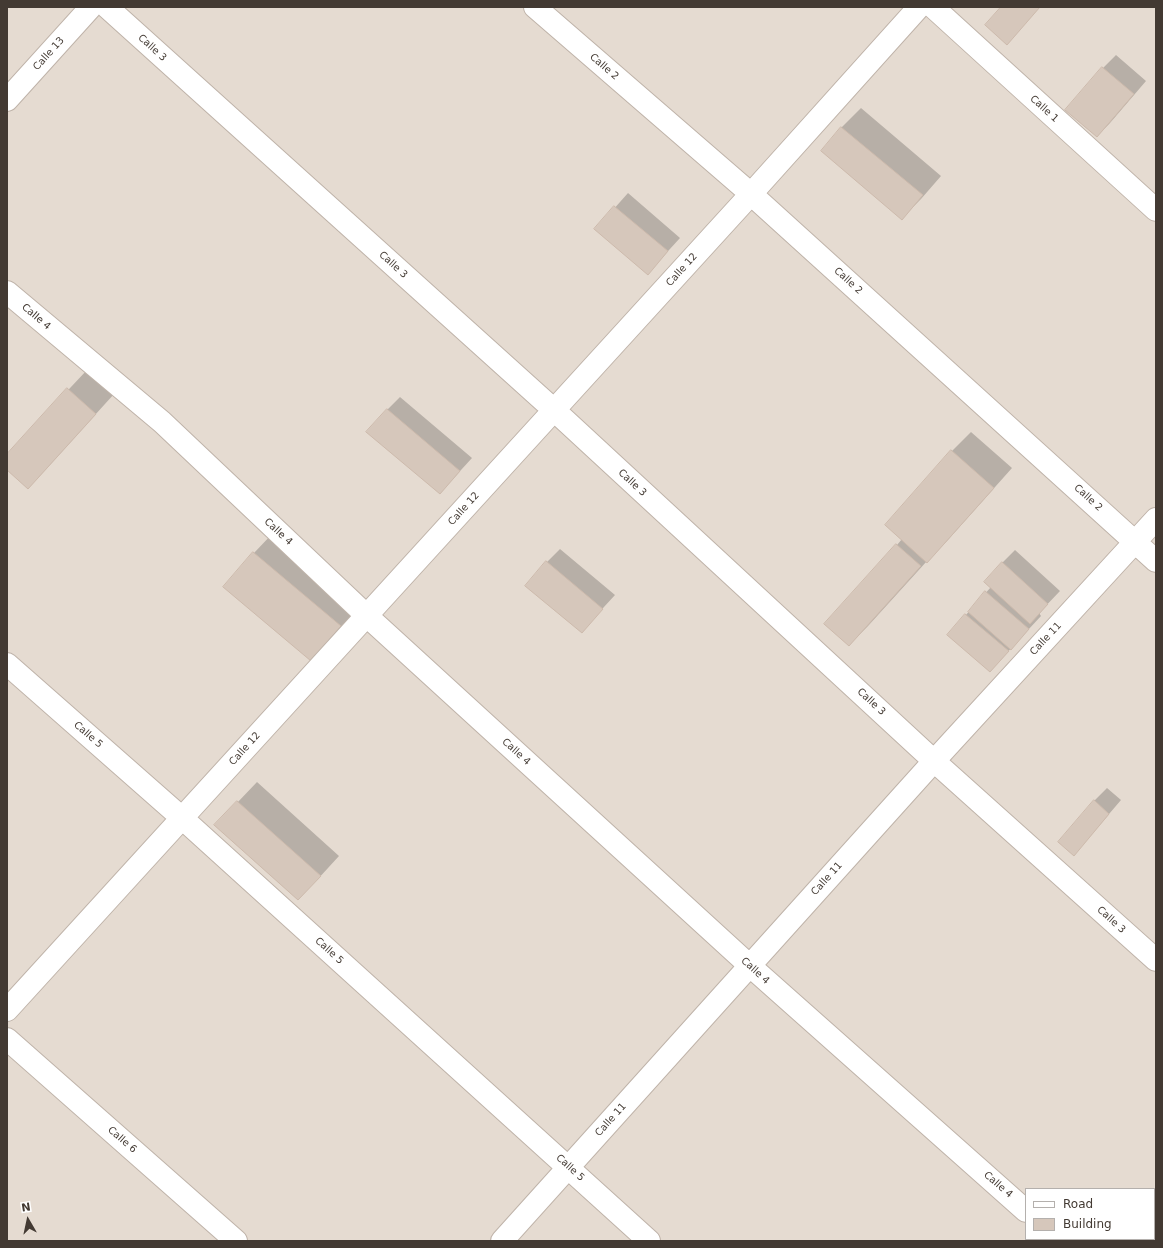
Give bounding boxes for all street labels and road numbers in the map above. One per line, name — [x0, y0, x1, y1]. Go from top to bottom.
street label: Calle 3 — [135, 32, 169, 64]
street label: Calle 13 — [31, 35, 67, 73]
street label: Calle 2 — [587, 51, 621, 83]
street label: Calle 1 — [1027, 93, 1061, 125]
street label: Calle 3 — [376, 249, 410, 281]
street label: Calle 12 — [664, 251, 700, 289]
street label: Calle 2 — [831, 265, 865, 297]
street label: Calle 4 — [19, 301, 53, 333]
street label: Calle 3 — [615, 467, 649, 499]
street label: Calle 2 — [1071, 482, 1105, 514]
street label: Calle 12 — [446, 490, 482, 528]
street label: Calle 4 — [261, 516, 295, 548]
street label: Calle 11 — [1028, 620, 1064, 658]
street label: Calle 3 — [854, 686, 888, 718]
street label: Calle 5 — [71, 719, 105, 751]
street label: Calle 12 — [227, 730, 263, 768]
street label: Calle 4 — [499, 736, 533, 768]
street label: Calle 11 — [809, 860, 845, 898]
street label: Calle 3 — [1094, 904, 1128, 936]
street label: Calle 5 — [312, 935, 346, 967]
street label: Calle 4 — [738, 955, 772, 987]
street label: Calle 11 — [593, 1101, 629, 1139]
street label: Calle 6 — [105, 1124, 139, 1156]
street label: Calle 5 — [553, 1152, 587, 1184]
street label: Calle 4 — [981, 1169, 1015, 1201]

